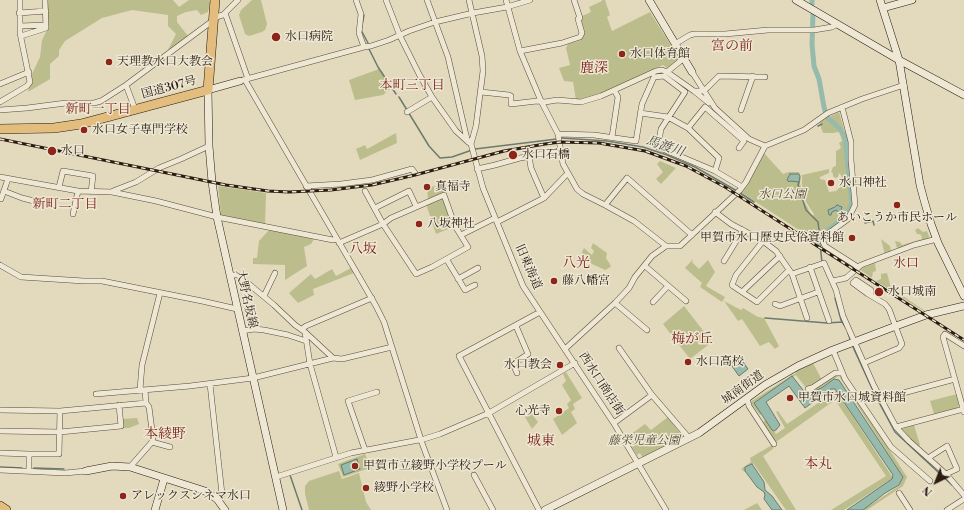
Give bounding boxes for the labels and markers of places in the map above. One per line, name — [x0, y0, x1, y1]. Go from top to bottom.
place label: 水口病院 — [285, 30, 333, 44]
marker: 水口病院 — [270, 31, 282, 43]
place label: 水口体育館 — [630, 47, 690, 61]
marker: 水口体育館 — [617, 49, 627, 59]
place label: 天理教水口大教会 — [117, 55, 213, 69]
marker: 天理教水口大教会 — [104, 57, 114, 67]
place label: 水口女子専門学校 — [92, 123, 188, 137]
marker: 水口女子専門学校 — [79, 125, 89, 135]
place label: 水口 — [61, 144, 85, 158]
marker: 水口 — [46, 145, 58, 157]
place label: 水口石橋 — [522, 148, 570, 162]
marker: 水口石橋 — [507, 149, 519, 161]
place label: 水口神社 — [839, 176, 887, 190]
marker: 水口神社 — [826, 178, 836, 188]
place label: 真福寺 — [435, 180, 471, 194]
marker: 真福寺 — [422, 182, 432, 192]
marker: あいこうか市民ホール — [892, 200, 902, 210]
place label: あいこうか市民ホール — [837, 211, 957, 225]
place label: 八坂神社 — [427, 217, 475, 231]
marker: 八坂神社 — [414, 219, 424, 229]
place label: 甲賀市水口歴史民俗資料館 — [700, 231, 844, 245]
marker: 甲賀市水口歴史民俗資料館 — [847, 233, 857, 243]
place label: 藤八幡宮 — [562, 274, 610, 288]
marker: 藤八幡宮 — [549, 276, 559, 286]
place label: 水口城南 — [888, 285, 936, 299]
marker: 水口城南 — [873, 286, 885, 298]
place label: 水口高校 — [696, 355, 744, 369]
marker: 水口高校 — [683, 357, 693, 367]
place label: 水口教会 — [504, 358, 552, 372]
marker: 水口教会 — [555, 360, 565, 370]
place label: 甲賀市水口城資料館 — [798, 391, 906, 405]
marker: 甲賀市水口城資料館 — [785, 393, 795, 403]
place label: 心光寺 — [515, 404, 551, 418]
marker: 心光寺 — [554, 406, 564, 416]
place label: 甲賀市立綾野小学校プール — [363, 459, 507, 473]
marker: 甲賀市立綾野小学校プール — [350, 461, 360, 471]
place label: 綾野小学校 — [374, 481, 434, 495]
marker: 綾野小学校 — [361, 483, 371, 493]
place label: アレックスシネマ水口 — [131, 489, 251, 503]
marker: アレックスシネマ水口 — [118, 491, 128, 501]

